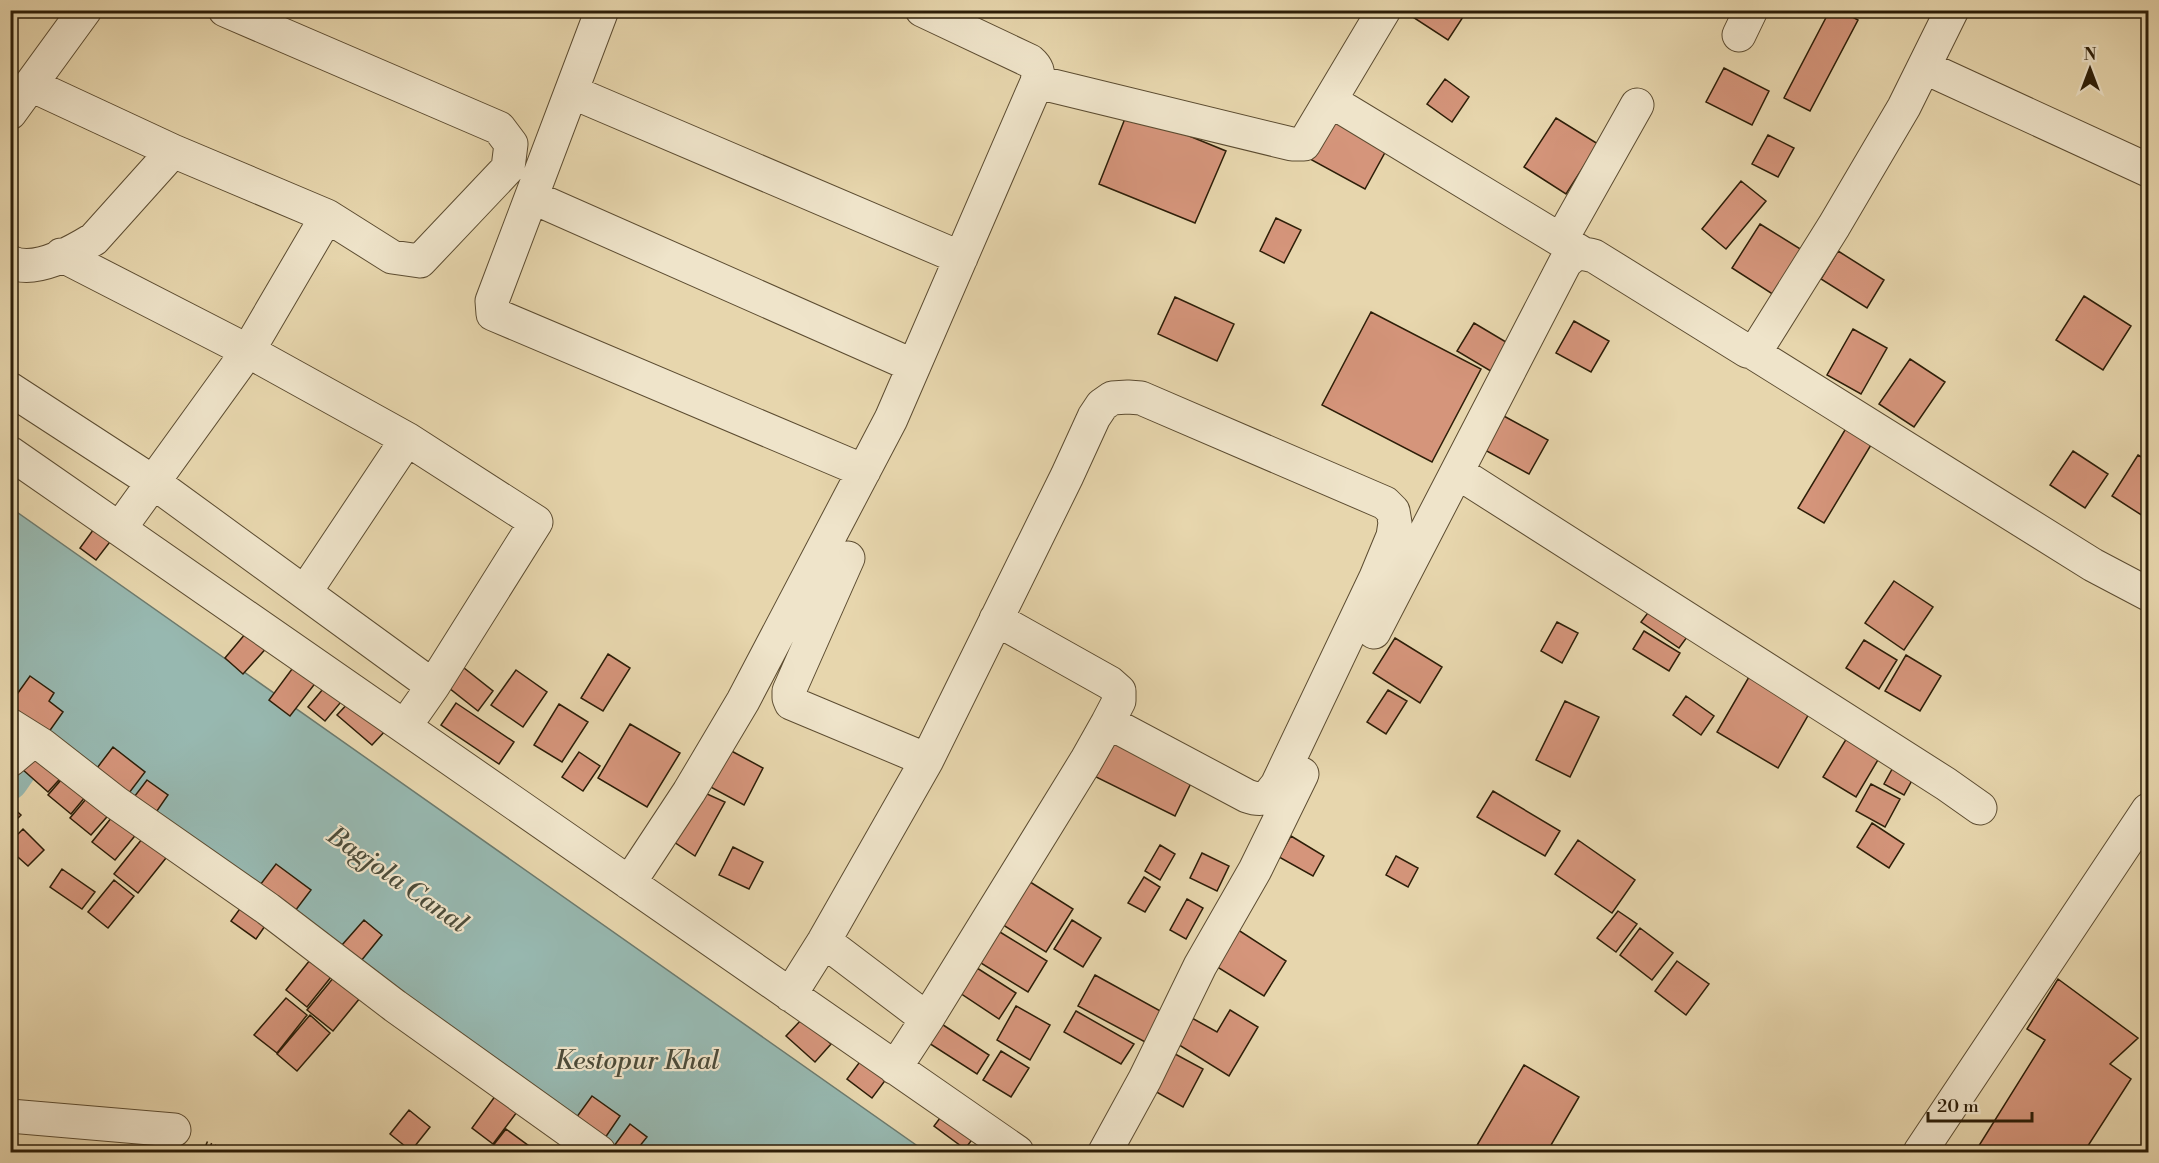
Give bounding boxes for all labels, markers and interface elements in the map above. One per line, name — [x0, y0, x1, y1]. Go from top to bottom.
north arrow — [2060, 39, 2120, 99]
text: N — [2084, 45, 2097, 65]
water label: Bagjola Canal — [320, 819, 474, 940]
water label: Kestopur Khal — [555, 1045, 720, 1077]
scale bar — [1928, 1085, 2032, 1123]
text: 20 m — [1937, 1095, 1979, 1118]

